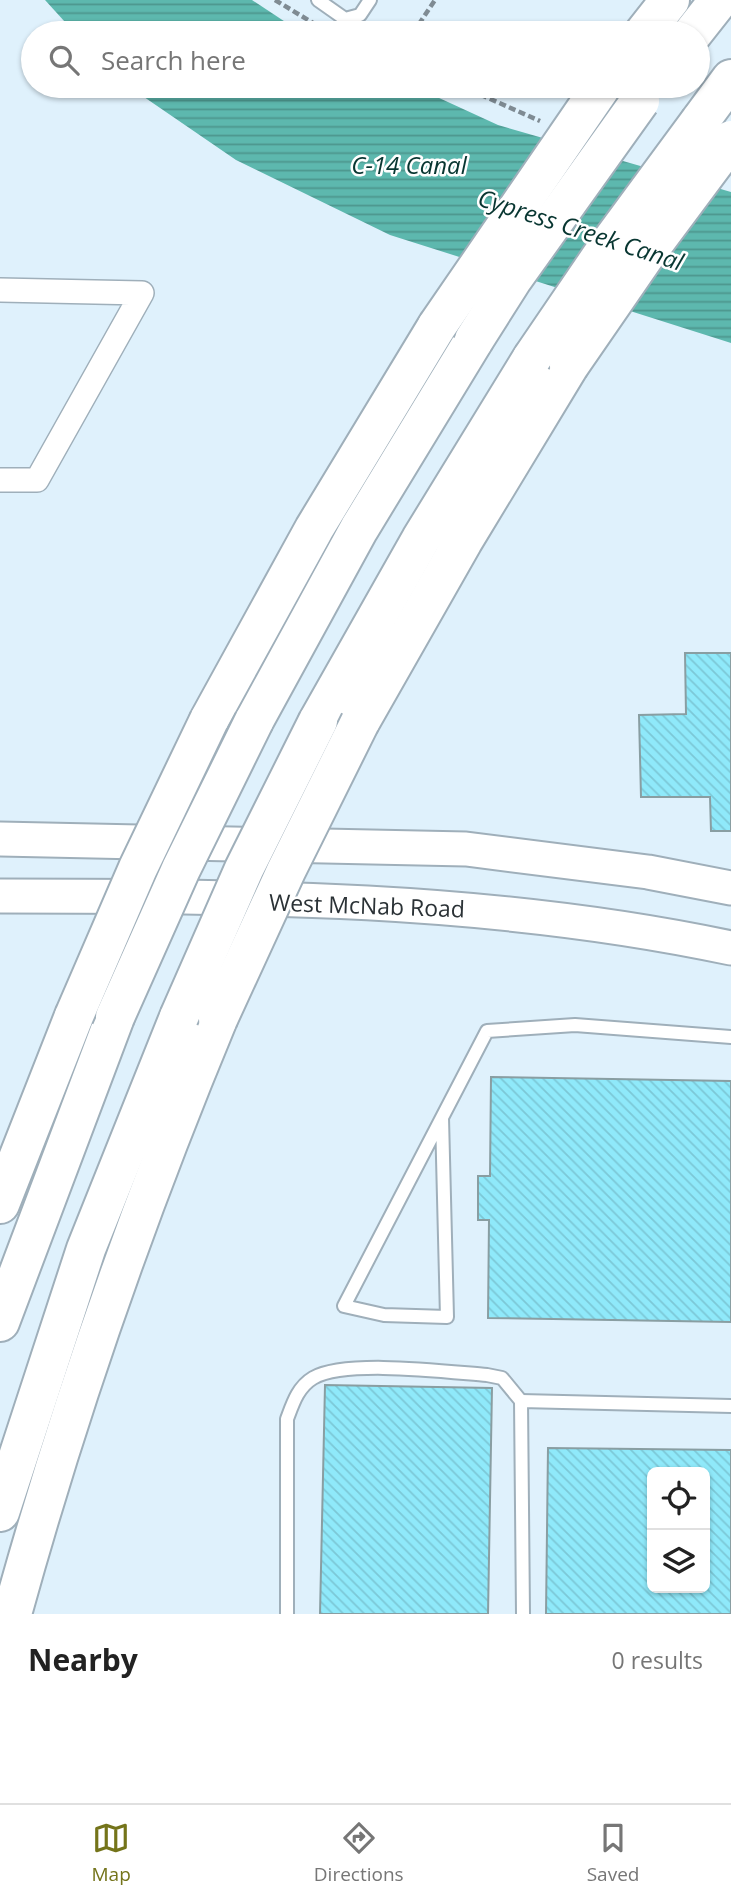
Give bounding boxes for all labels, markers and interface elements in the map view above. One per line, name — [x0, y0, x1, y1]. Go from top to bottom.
search box — [21, 21, 710, 98]
icon: search — [45, 41, 83, 79]
text: Search here — [101, 42, 246, 78]
water label: C-14 Canal — [351, 148, 468, 181]
water label: Cypress Creek Canal — [474, 180, 689, 278]
street label: West McNab Road — [268, 886, 466, 924]
map controls — [647, 1467, 710, 1593]
button: locate — [647, 1467, 710, 1530]
button: layers — [647, 1530, 710, 1593]
text: Nearby — [28, 1639, 138, 1680]
text: 0 results — [612, 1644, 703, 1676]
tab: Map — [92, 1819, 131, 1887]
tab: Directions — [314, 1819, 404, 1887]
tab: Saved — [587, 1819, 639, 1887]

